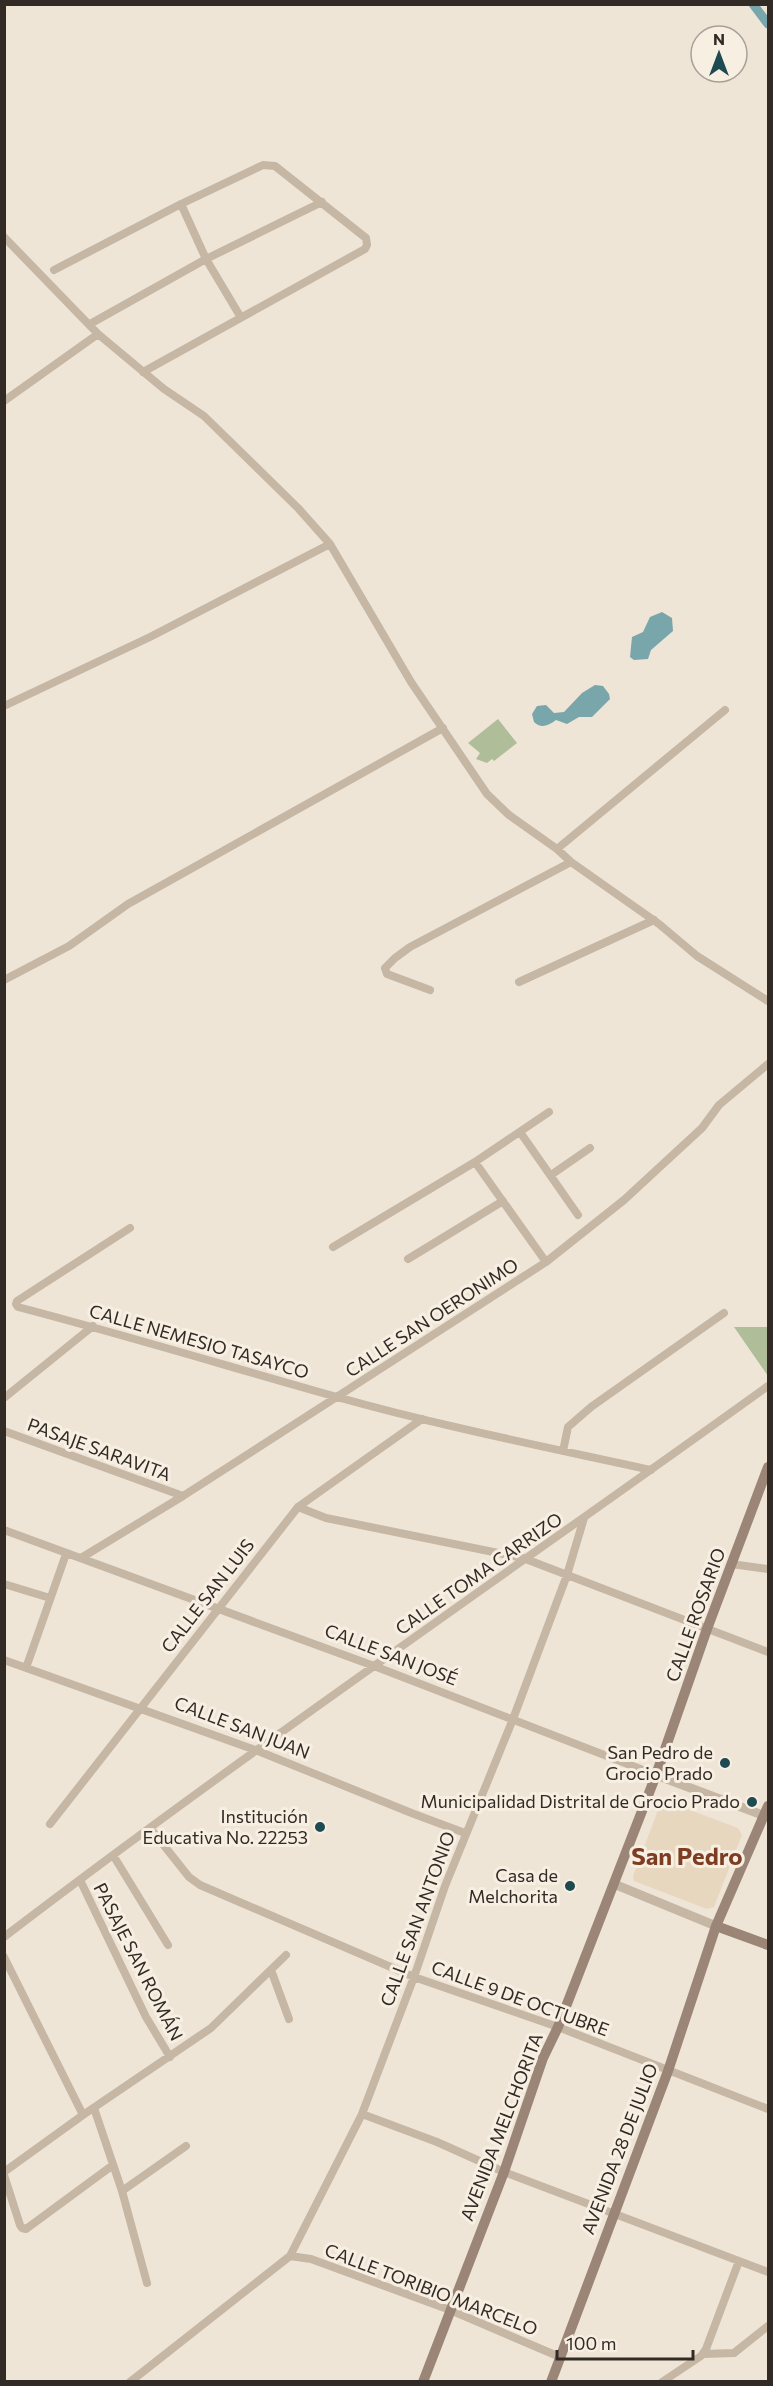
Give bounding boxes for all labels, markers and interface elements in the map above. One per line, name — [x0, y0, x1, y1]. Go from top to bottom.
north arrow — [689, 24, 749, 84]
text: N — [713, 29, 725, 48]
street label: CALLE SAN OERONIMO — [341, 1253, 522, 1381]
street label: CALLE NEMESIO TASAYCO — [87, 1299, 312, 1383]
street label: PASAJE SARAVITA — [25, 1413, 174, 1485]
street label: CALLE TOMA CARRIZO — [391, 1507, 566, 1639]
street label: CALLE SAN LUIS — [156, 1534, 258, 1657]
street label: CALLE ROSARIO — [661, 1545, 729, 1685]
street label: CALLE SAN JOSÉ — [322, 1619, 461, 1690]
street label: CALLE SAN JUAN — [172, 1691, 313, 1763]
place label: San Pedro de Grocio Prado — [606, 1741, 713, 1784]
marker: San Pedro de Grocio Prado — [718, 1756, 732, 1770]
place label: Municipalidad Distrital de Grocio Prado — [421, 1790, 740, 1812]
marker: Municipalidad Distrital de Grocio Prado — [745, 1795, 759, 1809]
place label: Institución Educativa No. 22253 — [142, 1805, 308, 1848]
marker: Institución Educativa No. 22253 — [313, 1820, 327, 1834]
street label: CALLE SAN ANTONIO — [375, 1828, 459, 2009]
district label: San Pedro — [631, 1841, 743, 1870]
place label: Casa de Melchorita — [468, 1864, 558, 1907]
street label: PASAJE SAN ROMÁN — [89, 1879, 188, 2044]
marker: Casa de Melchorita — [563, 1879, 577, 1893]
street label: CALLE 9 DE OCTUBRE — [429, 1956, 612, 2040]
street label: AVENIDA MELCHORITA — [455, 2030, 547, 2224]
street label: AVENIDA 28 DE JULIO — [576, 2060, 662, 2237]
street label: CALLE TORIBIO MARCELO — [322, 2238, 541, 2340]
scale bar — [557, 2323, 694, 2361]
text: 100 m — [566, 2332, 616, 2354]

